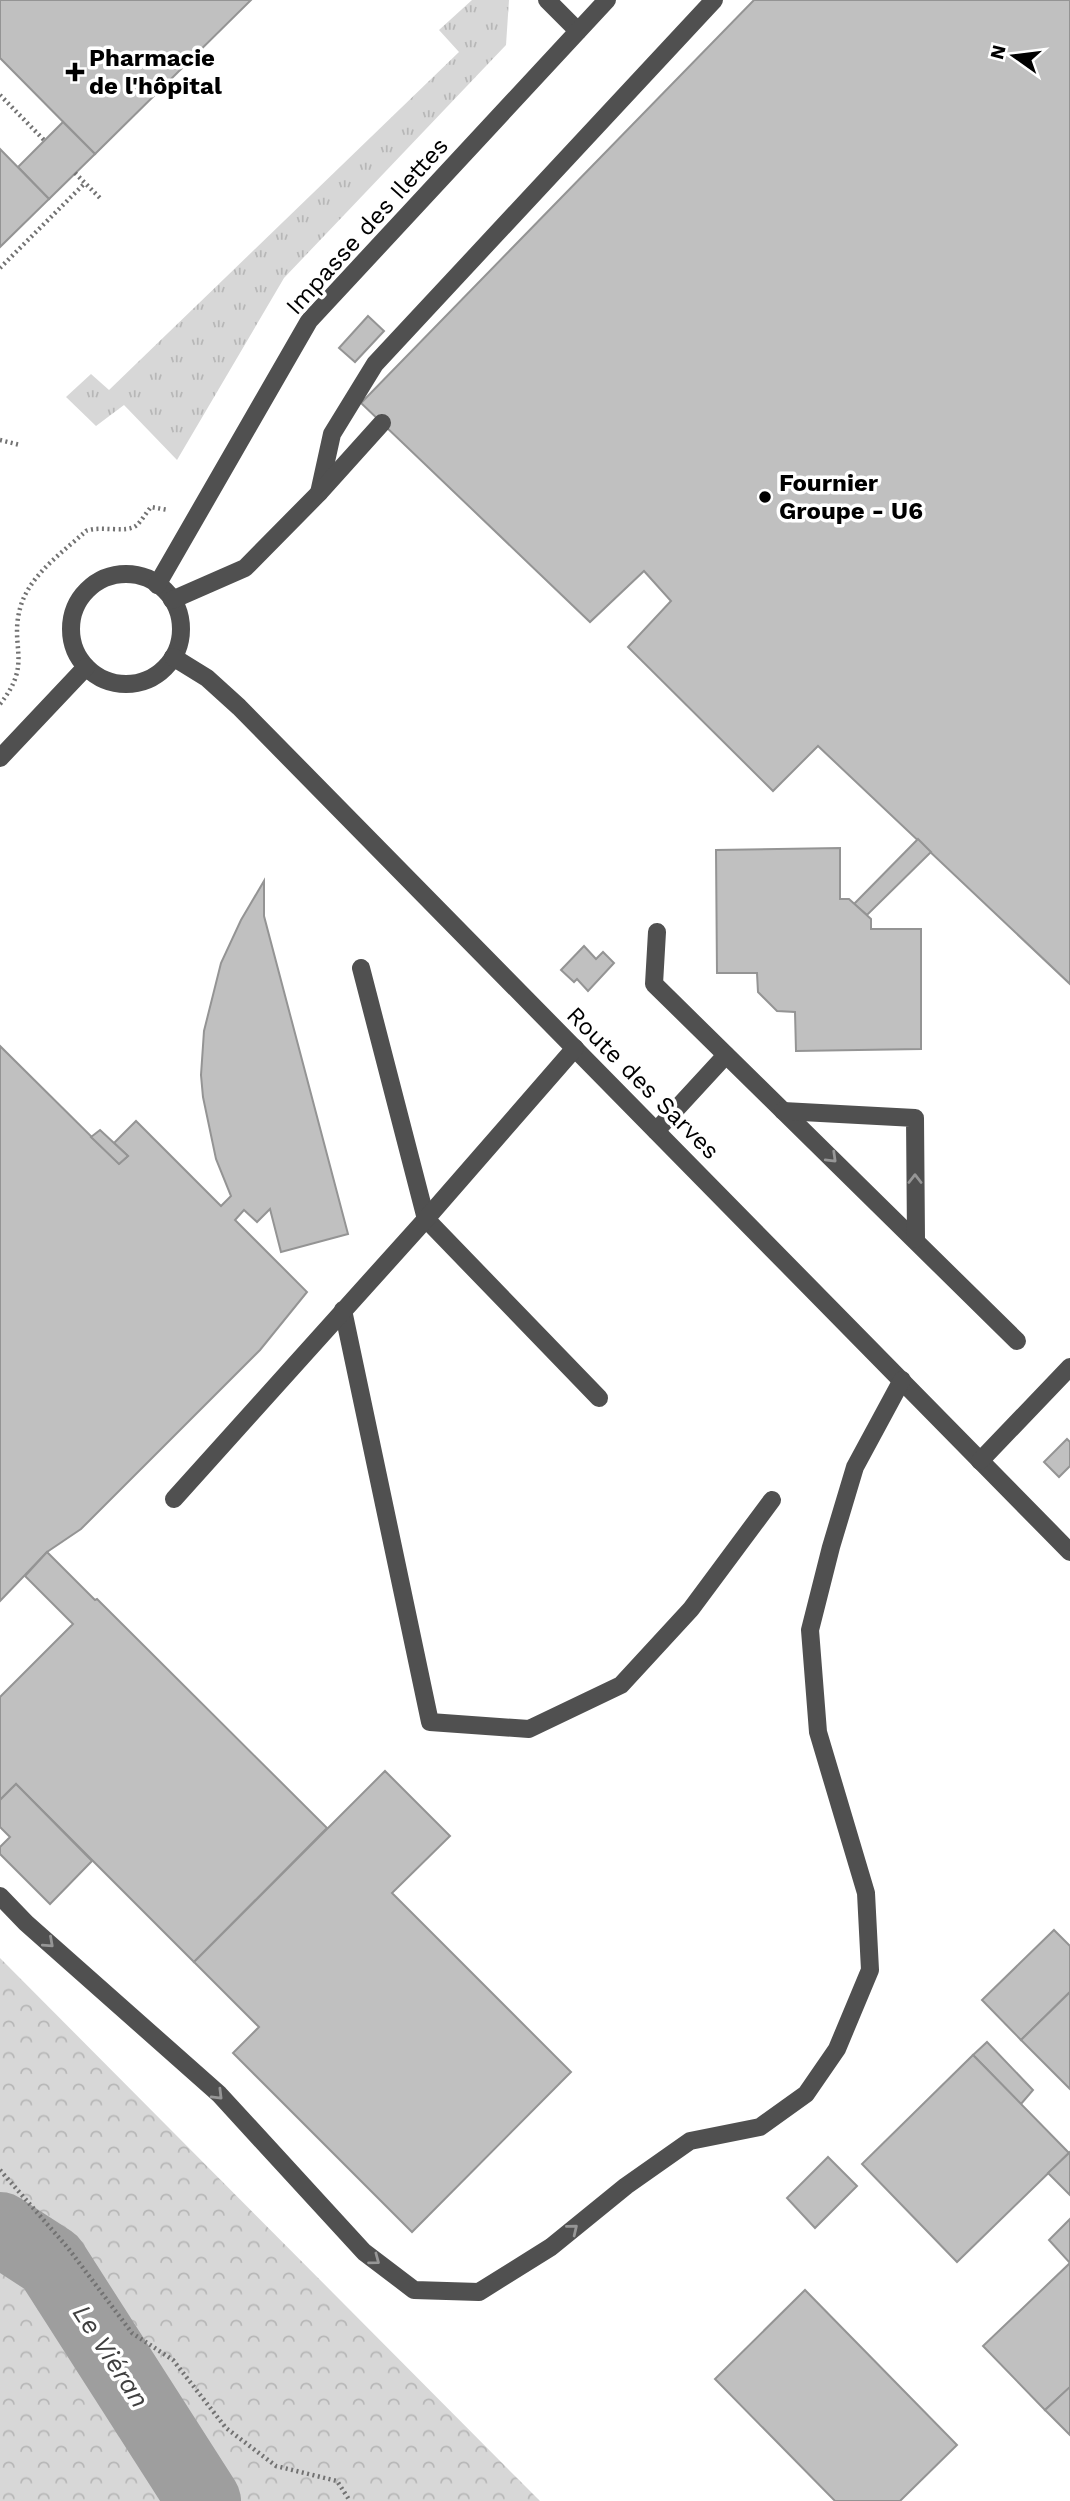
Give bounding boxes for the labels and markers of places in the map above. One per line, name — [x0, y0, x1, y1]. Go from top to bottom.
place label: Pharmacie de l'hôpital — [89, 44, 222, 100]
marker: Pharmacie de l'hôpital — [67, 64, 83, 80]
place label: Fournier Groupe - U6 — [779, 469, 923, 525]
marker: Fournier Groupe - U6 — [757, 489, 773, 505]

